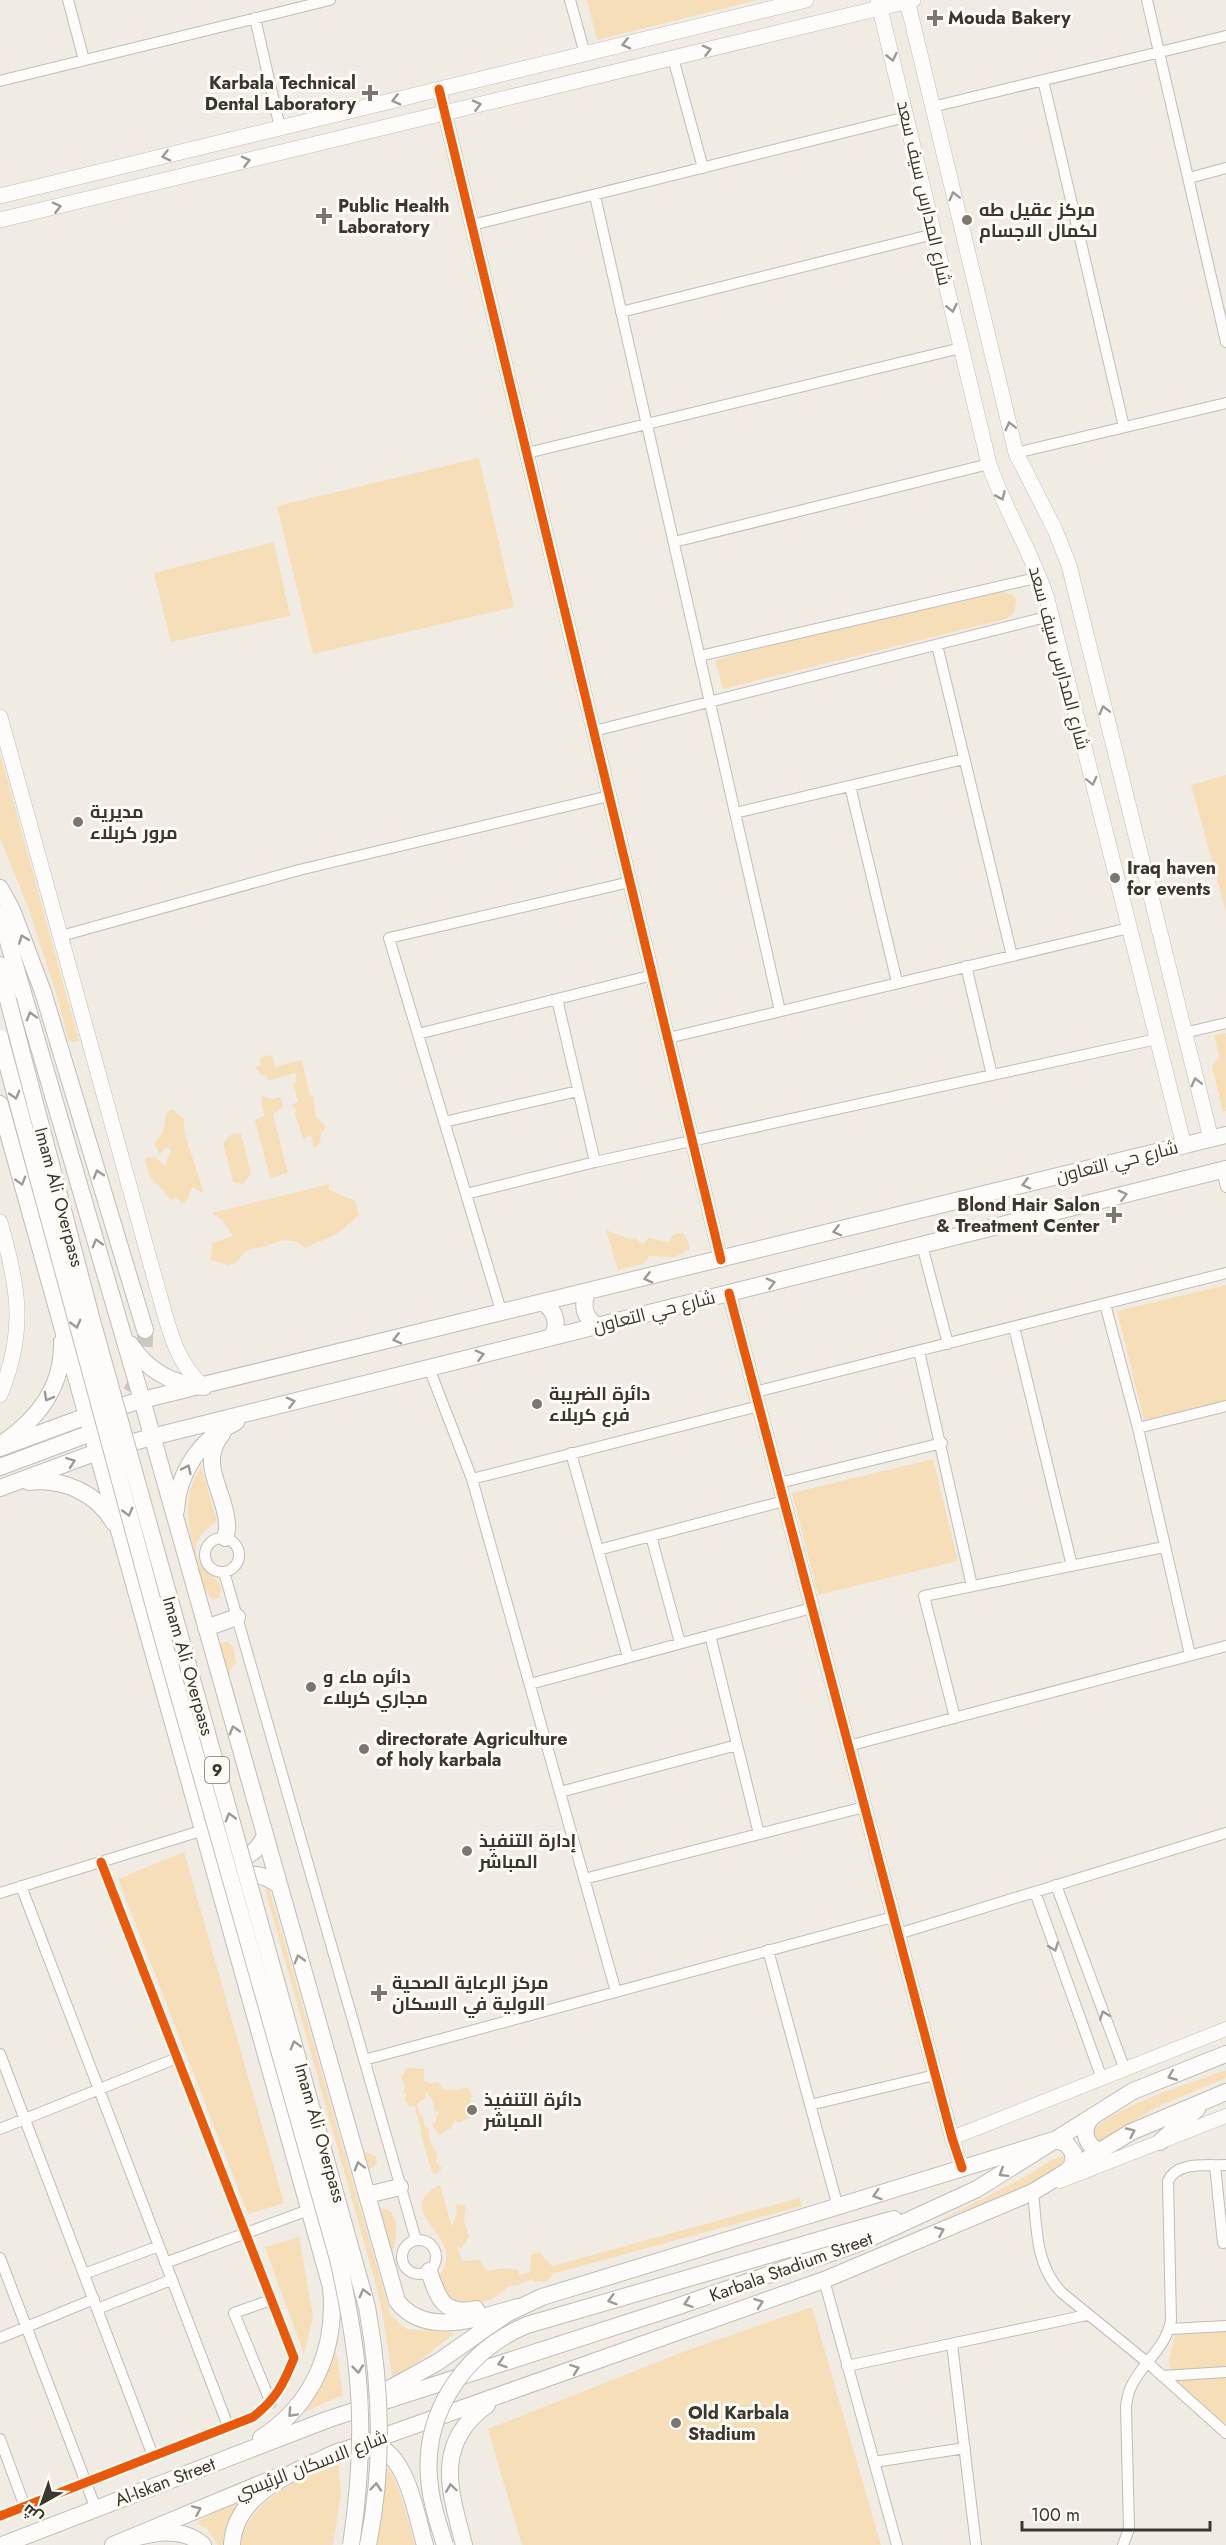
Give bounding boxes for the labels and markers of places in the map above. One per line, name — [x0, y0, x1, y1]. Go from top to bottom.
place label: Mouda Bakery — [948, 5, 1071, 31]
marker: Mouda Bakery — [926, 9, 944, 27]
place label: Karbala Technical Dental Laboratory — [205, 70, 357, 117]
marker: Karbala Technical Dental Laboratory — [361, 84, 379, 102]
place label: Public Health Laboratory — [338, 193, 449, 240]
place label: مركز عقيل طه لكمال الاجسام — [979, 197, 1097, 244]
marker: Public Health Laboratory — [315, 207, 333, 225]
marker: مركز عقيل طه لكمال الاجسام — [960, 213, 974, 227]
place label: مديرية مرور كربلاء — [90, 799, 178, 846]
marker: مديرية مرور كربلاء — [71, 815, 85, 829]
place label: Iraq haven for events — [1127, 855, 1216, 902]
marker: Iraq haven for events — [1108, 871, 1122, 885]
place label: Blond Hair Salon & Treatment Center — [936, 1192, 1101, 1239]
marker: Blond Hair Salon & Treatment Center — [1105, 1206, 1123, 1224]
place label: دائرة الضريبة فرع كربلاء — [549, 1381, 650, 1428]
marker: دائرة الضريبة فرع كربلاء — [530, 1397, 544, 1411]
place label: دائره ماء و مجاري كربلاء — [323, 1664, 428, 1712]
marker: دائره ماء و مجاري كربلاء — [304, 1680, 318, 1694]
place label: directorate Agriculture of holy karbala — [376, 1726, 567, 1773]
marker: directorate Agriculture of holy karbala — [357, 1742, 371, 1756]
place label: إدارة التنفيذ المباشر — [478, 1828, 576, 1875]
marker: إدارة التنفيذ المباشر — [460, 1844, 474, 1858]
place label: مركز الرعاية الصحية الاولية في الاسكان — [392, 1970, 549, 2019]
marker: مركز الرعاية الصحية الاولية في الاسكان — [370, 1984, 388, 2002]
place label: دائرة التنفيذ المباشر — [483, 2087, 582, 2134]
marker: دائرة التنفيذ المباشر — [465, 2103, 479, 2117]
place label: Old Karbala Stadium — [688, 2400, 789, 2447]
marker: Old Karbala Stadium — [669, 2416, 683, 2430]

